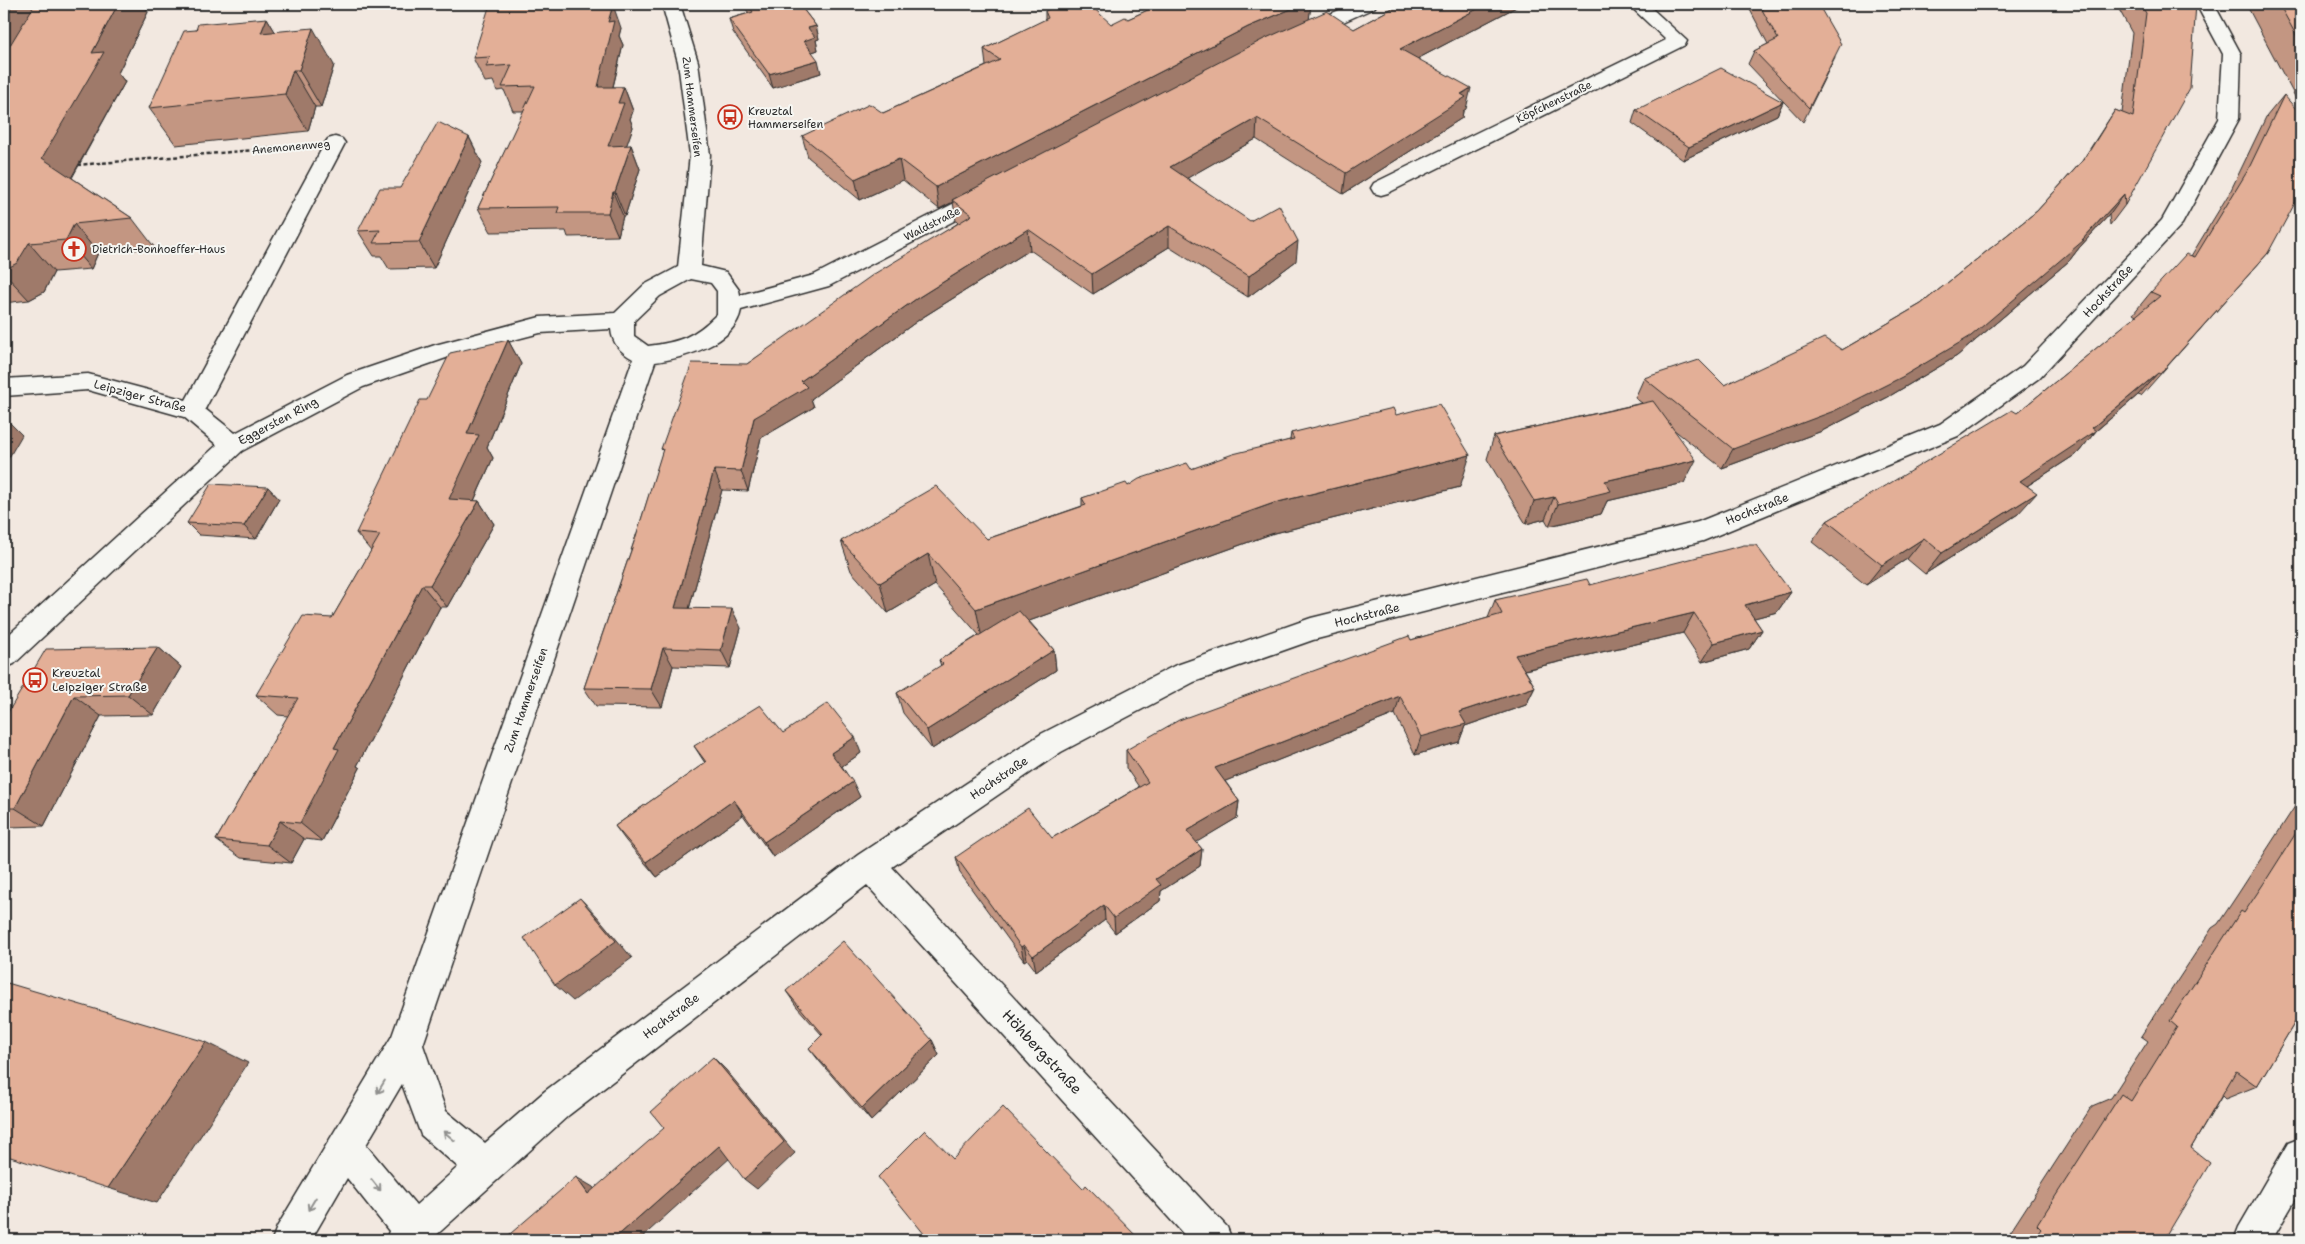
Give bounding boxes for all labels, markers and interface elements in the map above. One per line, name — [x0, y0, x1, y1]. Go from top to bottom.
street label: Zum Hammerseifen — [678, 56, 706, 158]
street label: Köpfchenstraße — [1514, 77, 1594, 127]
bus stop icon: Kreuztal Hammerseifen — [717, 104, 743, 130]
place label: Kreuztal Hammerseifen — [748, 104, 823, 132]
street label: Anemonenweg — [251, 136, 331, 158]
street label: Waldstraße — [901, 203, 963, 245]
church icon: Dietrich-Bonhoeffer-Haus — [61, 236, 87, 262]
place label: Dietrich-Bonhoeffer-Haus — [92, 242, 225, 257]
street label: Hochstraße — [2079, 261, 2137, 321]
street label: Leipziger Straße — [92, 376, 188, 416]
street label: Eggersten Ring — [235, 393, 321, 449]
street label: Hochstraße — [1723, 489, 1791, 529]
street label: Hochstraße — [1333, 599, 1402, 631]
street label: Zum Hammerseifen — [501, 645, 551, 755]
place label: Kreuztal Leipziger Straße — [52, 665, 147, 695]
bus stop icon: Kreuztal Leipziger Straße — [22, 667, 48, 693]
street label: Hochstraße — [967, 753, 1031, 803]
street label: Hochstraße — [639, 989, 703, 1043]
street label: Höhbergstraße — [998, 1005, 1086, 1099]
one-way arrow — [376, 1080, 386, 1094]
one-way arrow — [442, 1130, 455, 1141]
one-way arrow — [371, 1179, 382, 1192]
one-way arrow — [306, 1197, 316, 1211]

